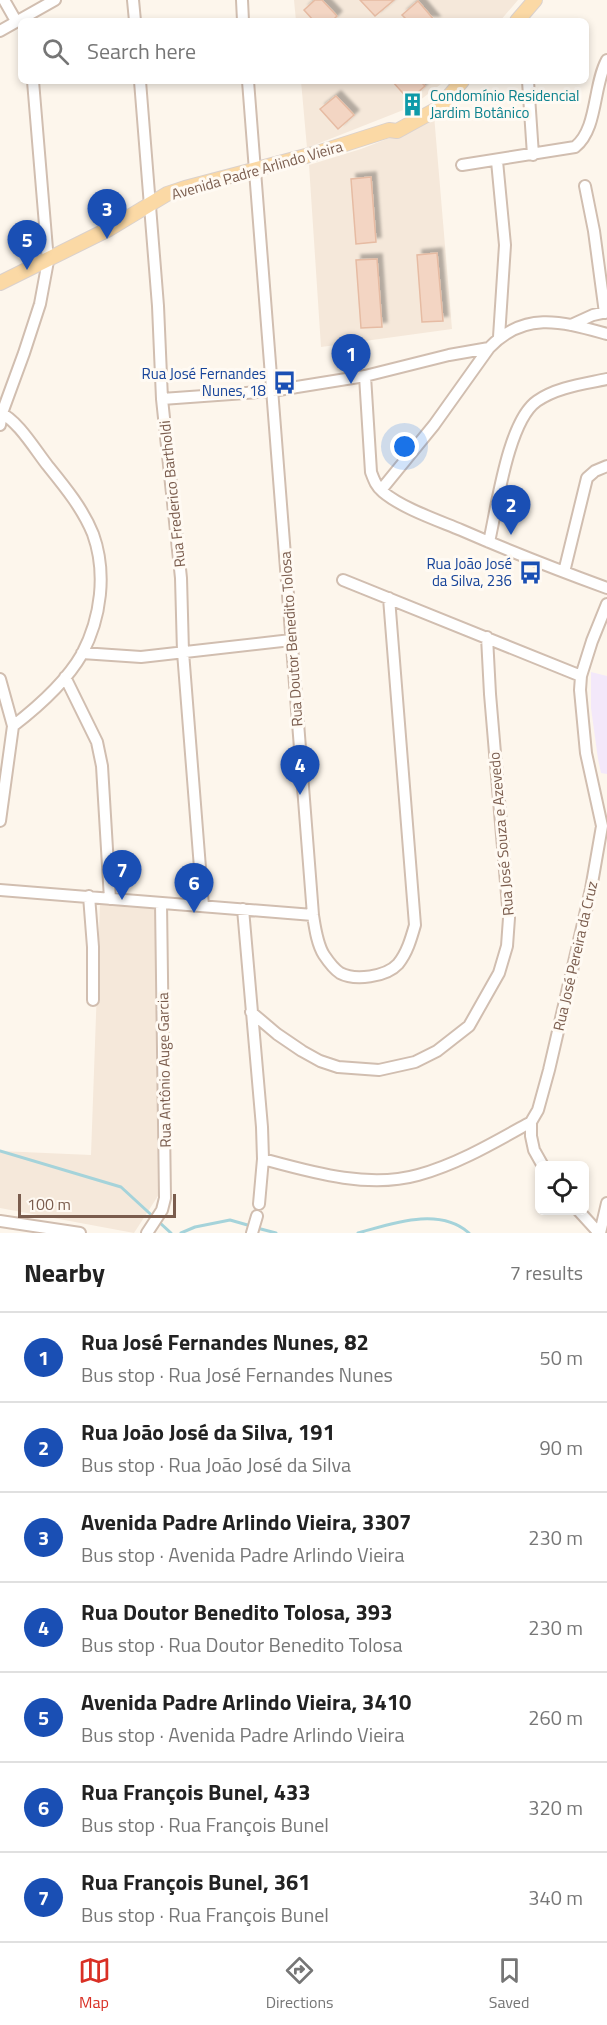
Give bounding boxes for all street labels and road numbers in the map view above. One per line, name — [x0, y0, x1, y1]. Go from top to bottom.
street label: Avenida Padre Arlindo Vieira — [169, 134, 346, 205]
street label: Rua Frederico Bartholdi — [153, 419, 191, 569]
street label: Rua Doutor Benedito Tolosa — [273, 550, 309, 727]
street label: Rua José Souza e Azevedo — [482, 751, 520, 917]
street label: Rua José Pereira da Cruz — [547, 879, 603, 1033]
street label: Rua Antônio Auge Garcia — [151, 992, 177, 1148]

